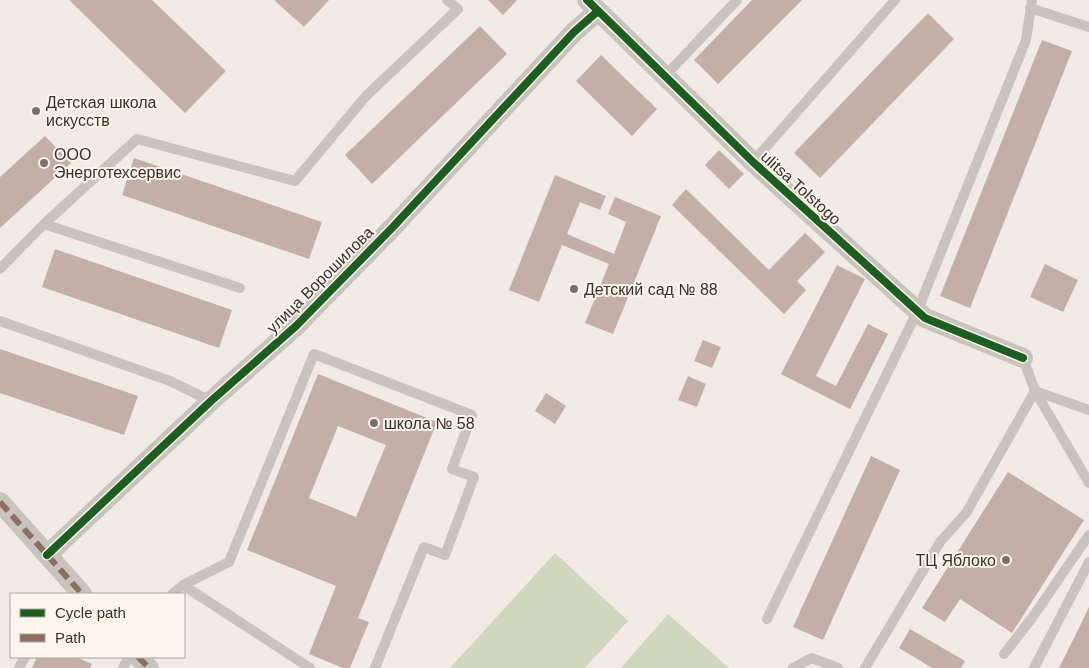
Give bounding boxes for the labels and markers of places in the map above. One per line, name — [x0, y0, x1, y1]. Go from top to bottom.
place label: Детская школа искусств — [46, 94, 157, 129]
marker: Детская школа искусств — [30, 105, 42, 117]
place label: ООО Энерготехсервис — [54, 146, 181, 181]
marker: ООО Энерготехсервис — [38, 157, 50, 169]
place label: Детский сад № 88 — [584, 281, 718, 298]
marker: Детский сад № 88 — [568, 283, 580, 295]
place label: школа № 58 — [384, 415, 475, 432]
marker: школа № 58 — [368, 417, 380, 429]
place label: ТЦ Яблоко — [915, 552, 996, 569]
marker: ТЦ Яблоко — [1000, 554, 1012, 566]

